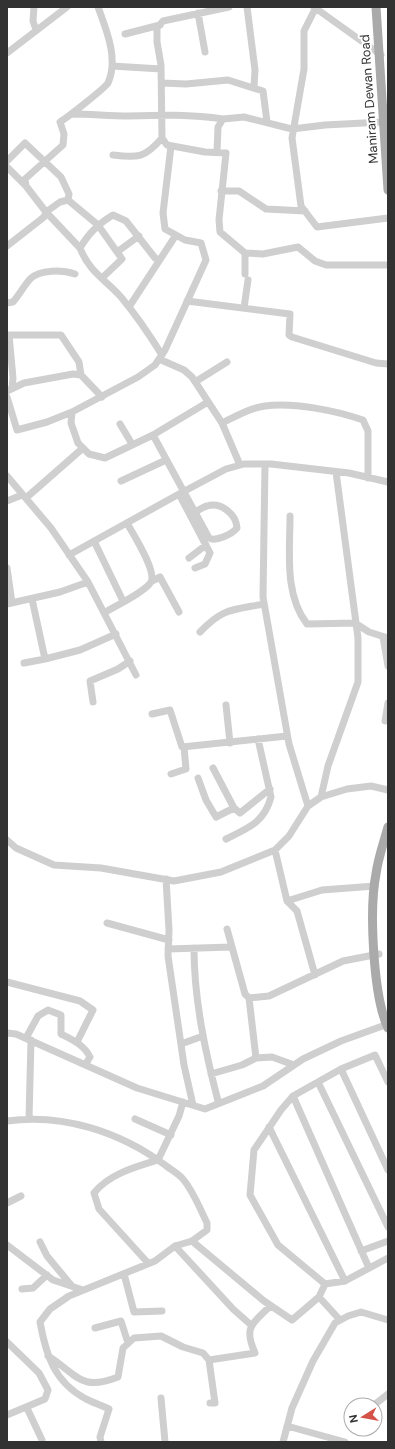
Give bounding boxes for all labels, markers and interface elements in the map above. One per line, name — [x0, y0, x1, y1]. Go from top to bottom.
street label: Maniram Dewan Road — [356, 34, 382, 164]
north arrow — [343, 1397, 383, 1437]
text: N — [346, 1414, 361, 1424]

